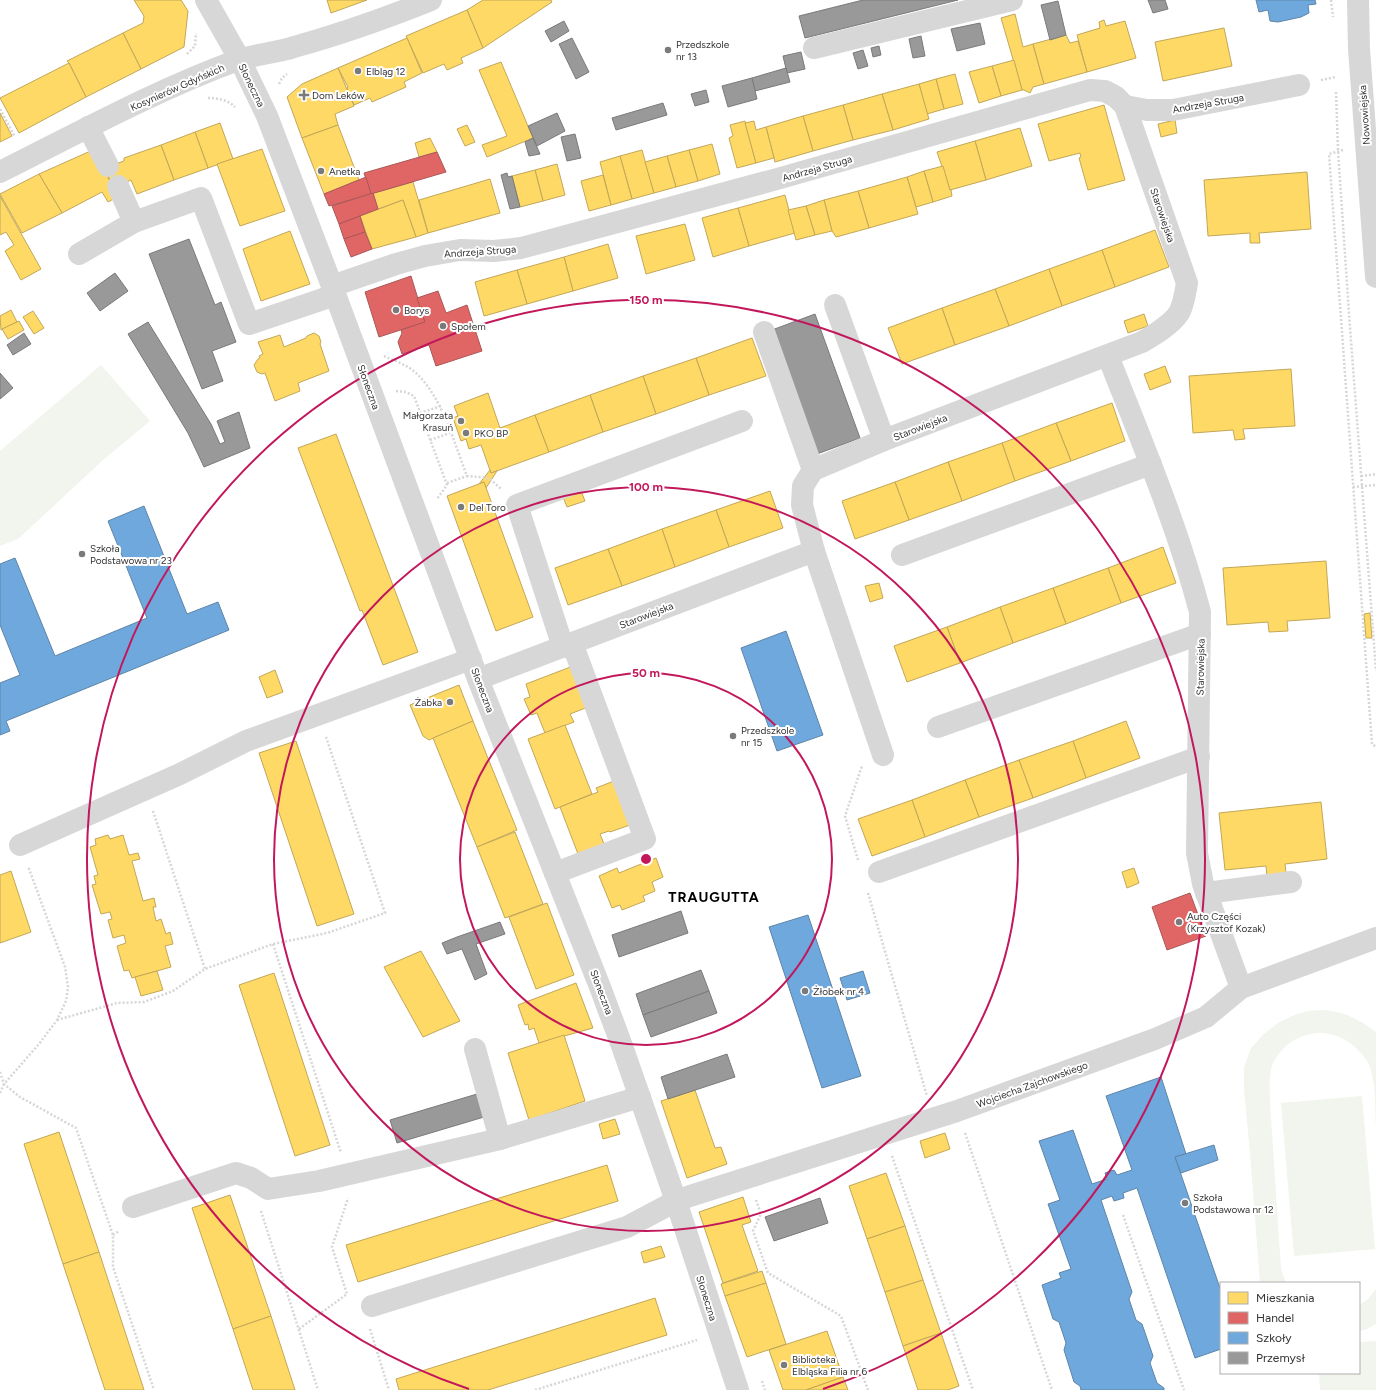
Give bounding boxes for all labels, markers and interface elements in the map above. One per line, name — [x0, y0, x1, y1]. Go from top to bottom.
place label: Przedszkole nr 13 — [676, 38, 730, 63]
marker: Przedszkole nr 13 — [663, 45, 673, 55]
street label: Kosynierów Gdyńskich — [128, 61, 227, 114]
street label: Słoneczna — [235, 61, 268, 109]
place label: Elbląg 12 — [366, 65, 405, 78]
marker: Elbląg 12 — [353, 66, 363, 76]
street label: Nowowiejska — [1356, 85, 1373, 145]
place label: Dom Leków — [312, 89, 365, 102]
marker: Dom Leków — [299, 90, 309, 100]
street label: Andrzeja Struga — [1171, 91, 1245, 116]
street label: Andrzeja Struga — [781, 152, 854, 185]
place label: Anetka — [329, 165, 360, 178]
marker: Anetka — [316, 166, 326, 176]
street label: Starowiejska — [1147, 186, 1178, 244]
street label: Andrzeja Struga — [444, 243, 516, 260]
text: 150 m — [629, 293, 663, 307]
place label: Borys — [404, 304, 430, 317]
marker: Borys — [391, 305, 401, 315]
place label: Społem — [451, 320, 486, 333]
marker: Społem — [438, 321, 448, 331]
street label: Słoneczna — [354, 363, 383, 411]
place label: Małgorzata Krasuń — [403, 409, 453, 434]
street label: Starowiejska — [891, 411, 949, 444]
marker: Małgorzata Krasuń — [456, 416, 466, 426]
place label: PKO BP — [474, 427, 508, 440]
marker: PKO BP — [461, 428, 471, 438]
text: 100 m — [629, 480, 663, 494]
place label: Del Toro — [469, 501, 506, 514]
marker: Del Toro — [456, 502, 466, 512]
place label: Szkoła Podstawowa nr 23 — [90, 542, 172, 567]
marker: Szkoła Podstawowa nr 23 — [77, 549, 87, 559]
street label: Starowiejska — [617, 599, 675, 632]
street label: Starowiejska — [1194, 638, 1207, 696]
street label: Słoneczna — [468, 666, 497, 714]
text: 50 m — [632, 666, 660, 680]
place label: Żabka — [415, 696, 442, 709]
marker: Żabka — [445, 697, 455, 707]
place label: Przedszkole nr 15 — [741, 724, 795, 749]
marker: Przedszkole nr 15 — [728, 731, 738, 741]
centre of rings — [639, 852, 653, 866]
district label: TRAUGUTTA — [668, 889, 760, 906]
place label: Auto Części (Krzysztof Kozak) — [1187, 910, 1266, 935]
marker: Auto Części (Krzysztof Kozak) — [1174, 917, 1184, 927]
street label: Słoneczna — [587, 968, 616, 1016]
place label: Żłobek nr 4 — [813, 985, 864, 998]
marker: Żłobek nr 4 — [800, 986, 810, 996]
street label: Wojciecha Zajchowskiego — [975, 1058, 1090, 1111]
place label: Szkoła Podstawowa nr 12 — [1193, 1191, 1274, 1216]
marker: Szkoła Podstawowa nr 12 — [1180, 1198, 1190, 1208]
street label: Słoneczna — [693, 1274, 720, 1322]
legend — [1220, 1282, 1360, 1374]
text: Mieszkania — [1256, 1291, 1314, 1305]
text: Handel — [1256, 1311, 1294, 1325]
text: Szkoły — [1256, 1331, 1292, 1345]
text: Przemysł — [1256, 1351, 1305, 1365]
place label: Biblioteka Elbląska Filia nr 6 — [792, 1353, 868, 1378]
marker: Biblioteka Elbląska Filia nr 6 — [779, 1360, 789, 1370]

